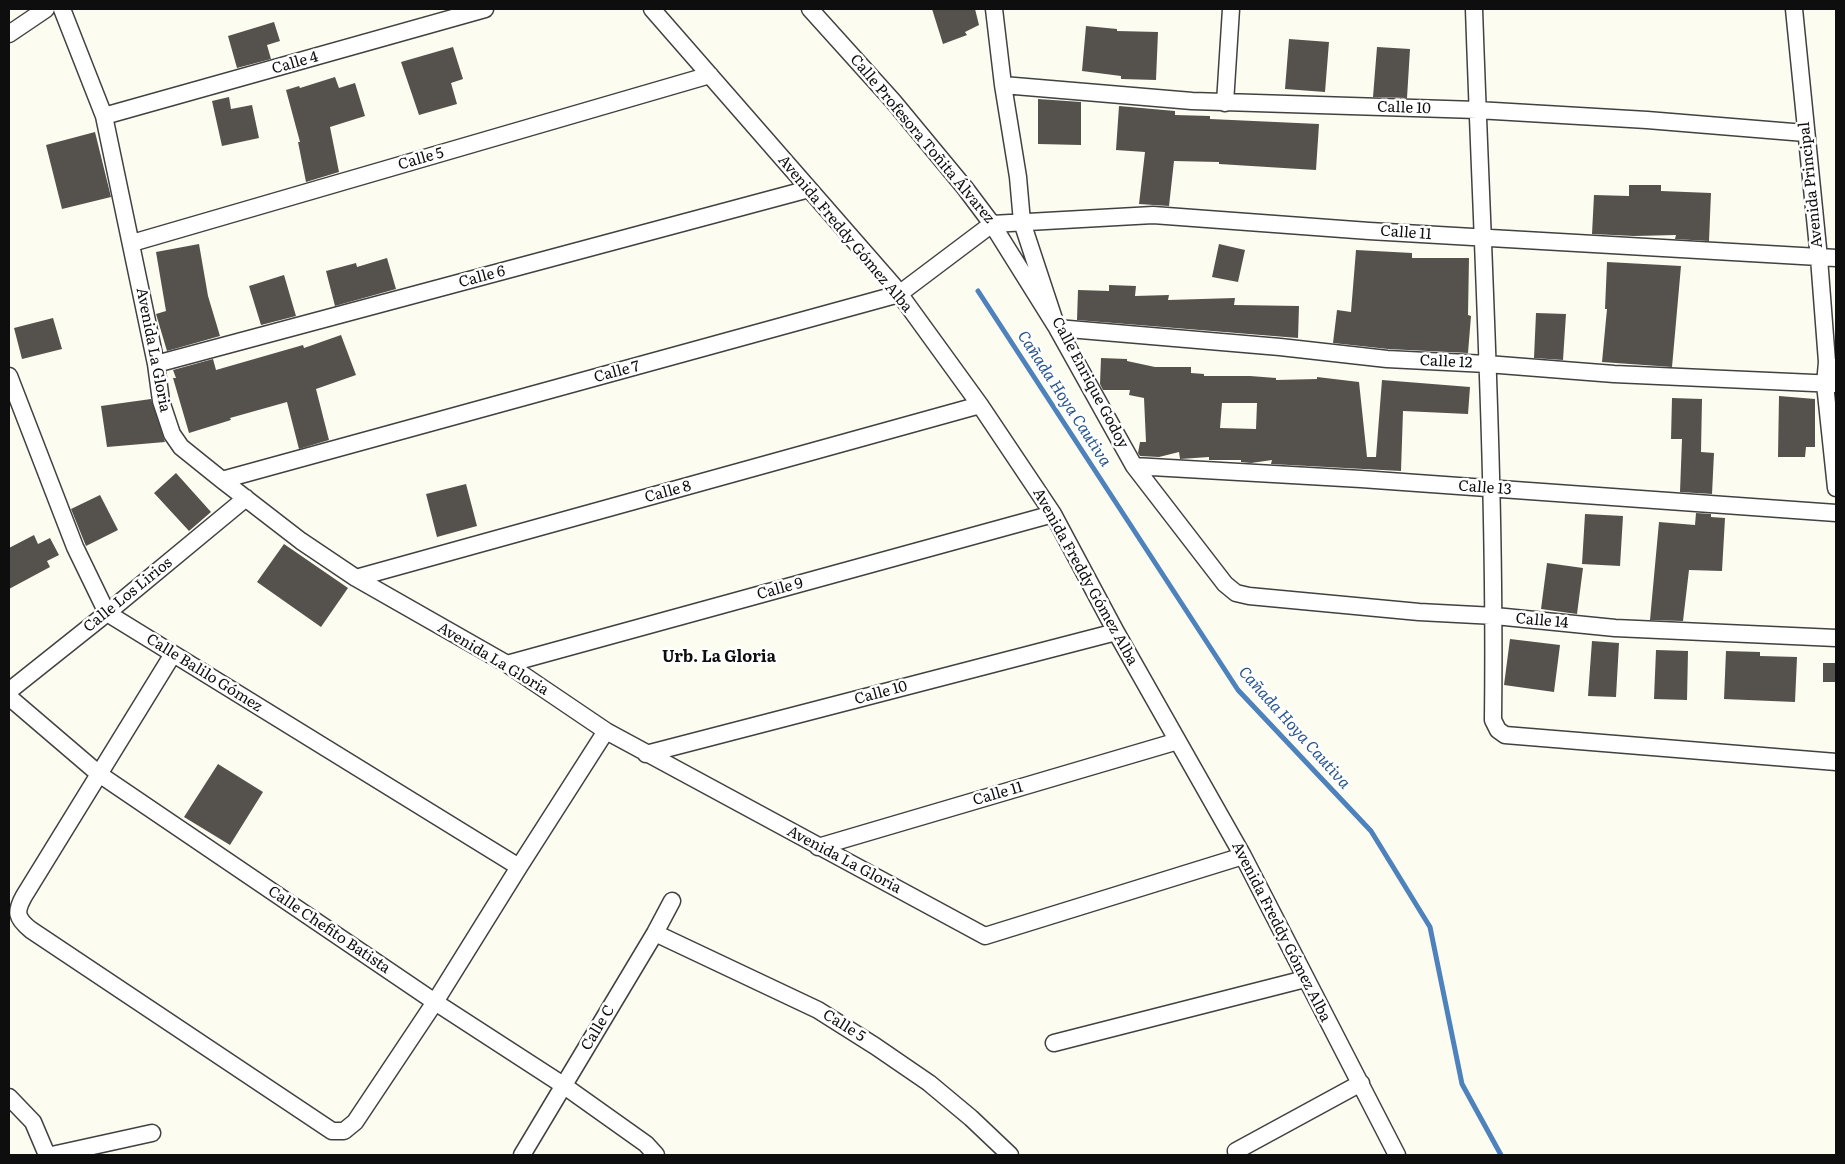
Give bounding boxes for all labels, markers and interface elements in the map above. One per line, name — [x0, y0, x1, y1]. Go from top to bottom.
street label: Calle 4 — [270, 48, 320, 78]
street label: Calle Profesora Toñita Álvarez — [846, 51, 998, 227]
street label: Calle 10 — [1377, 98, 1431, 118]
street label: Avenida Principal — [1795, 121, 1827, 249]
street label: Calle 5 — [396, 144, 446, 174]
street label: Avenida Freddy Gómez Alba — [774, 152, 916, 316]
street label: Calle 11 — [1380, 222, 1432, 244]
street label: Calle 6 — [457, 262, 507, 292]
street label: Avenida La Gloria — [132, 286, 174, 414]
street label: Calle Enrique Godoy — [1048, 314, 1132, 452]
water label: Cañada Hoya Cautiva — [1013, 328, 1115, 470]
street label: Calle 12 — [1419, 352, 1473, 372]
street label: Calle 7 — [592, 357, 642, 387]
street label: Calle 8 — [643, 477, 693, 507]
street label: Calle 13 — [1458, 477, 1512, 499]
street label: Avenida Freddy Gómez Alba — [1029, 485, 1141, 669]
street label: Calle Los Lirios — [80, 554, 176, 636]
street label: Calle 9 — [755, 574, 805, 604]
street label: Calle 14 — [1515, 610, 1569, 632]
street label: Avenida La Gloria — [434, 619, 552, 699]
street label: Calle Balilo Gómez — [143, 630, 265, 716]
district label: Urb. La Gloria — [662, 647, 776, 667]
water label: Cañada Hoya Cautiva — [1234, 663, 1354, 793]
street label: Calle 10 — [853, 677, 909, 709]
street label: Calle 11 — [971, 778, 1025, 810]
street label: Avenida La Gloria — [784, 822, 904, 898]
street label: Avenida Freddy Gómez Alba — [1228, 839, 1334, 1025]
street label: Calle Chefito Batista — [264, 882, 394, 978]
street label: Calle C — [578, 1002, 618, 1054]
street label: Calle 5 — [819, 1006, 869, 1046]

